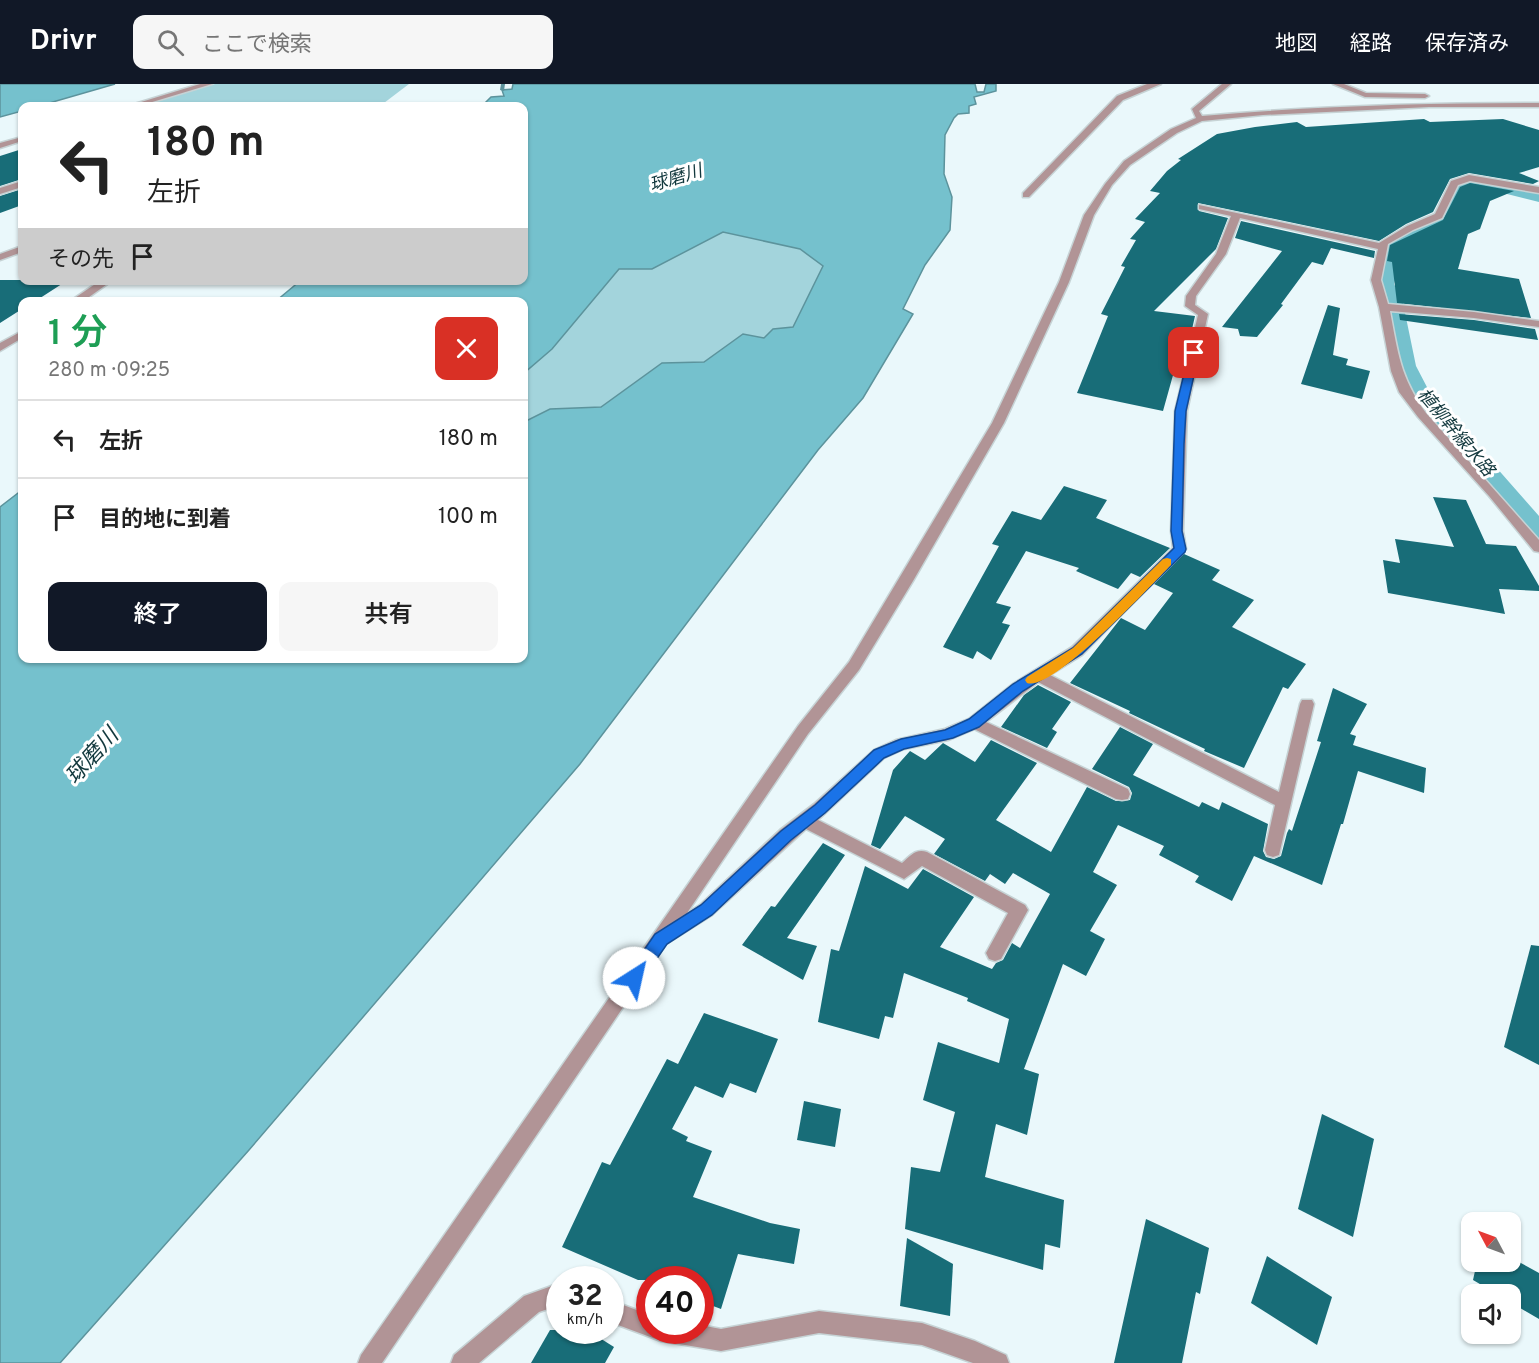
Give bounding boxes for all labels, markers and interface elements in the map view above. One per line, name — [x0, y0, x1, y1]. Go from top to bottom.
search box — [133, 15, 553, 69]
text: Drivr — [30, 24, 97, 60]
icon: search — [154, 26, 187, 59]
text: 地図 — [1275, 31, 1317, 58]
text: 経路 — [1350, 31, 1392, 58]
text: 保存済み — [1425, 31, 1509, 58]
text: ここで検索 — [202, 32, 312, 59]
text: 180 m — [147, 118, 264, 171]
icon: left — [48, 126, 126, 204]
water label: 球磨川 — [647, 160, 707, 198]
text: 左折 — [147, 177, 201, 211]
icon: arrive — [126, 240, 159, 273]
text: その先 — [48, 247, 114, 274]
text: 1 分 — [48, 312, 107, 358]
button: close — [435, 317, 498, 380]
pin — [1168, 327, 1219, 378]
icon: arrive — [1177, 336, 1210, 369]
text: 280 m · 09:25 — [48, 358, 170, 384]
water label: 植柳幹線水路 — [1411, 384, 1500, 483]
icon: left — [48, 423, 81, 456]
text: 180 m — [439, 426, 498, 453]
text: 左折 — [99, 429, 143, 456]
icon: arrive — [48, 501, 81, 534]
text: 100 m — [438, 504, 498, 531]
text: 目的地に到着 — [99, 507, 231, 534]
button: 終了 — [48, 582, 267, 651]
button: 共有 — [279, 582, 498, 651]
water label: 球磨川 — [61, 722, 126, 791]
position arrow — [602, 946, 666, 1010]
north arrow — [1461, 1212, 1521, 1272]
map controls — [1461, 1212, 1521, 1344]
speed limit sign: 40 — [636, 1266, 714, 1344]
text: 32 — [567, 1279, 603, 1316]
button: sound — [1461, 1284, 1521, 1344]
text: km/h — [567, 1311, 603, 1330]

